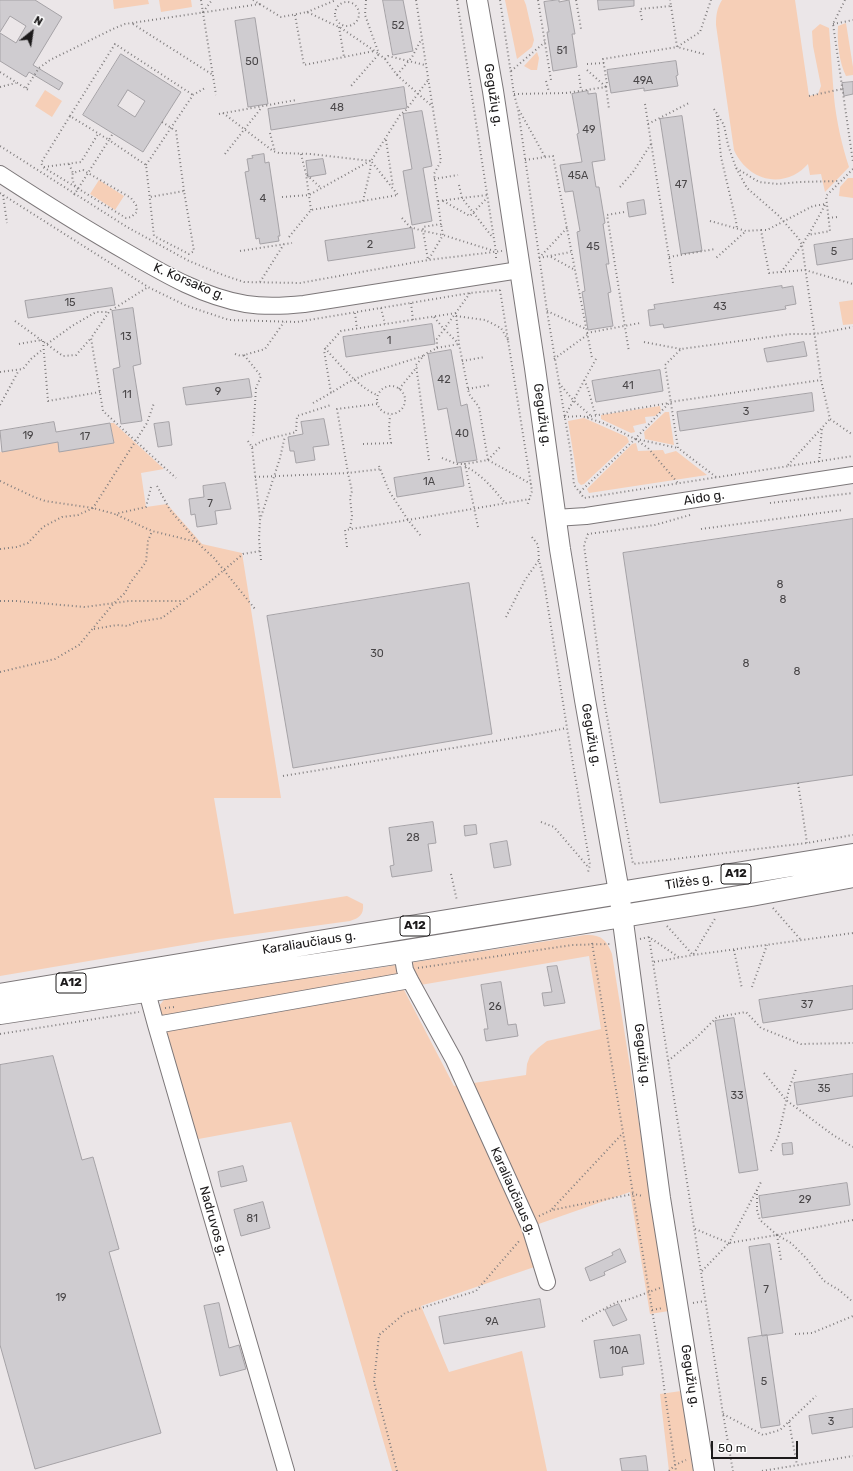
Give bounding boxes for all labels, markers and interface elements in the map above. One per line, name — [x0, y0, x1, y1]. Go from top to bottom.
north arrow — [12, 12, 52, 52]
text: N — [32, 14, 45, 29]
house number: 52 — [392, 19, 404, 33]
house number: 51 — [556, 44, 568, 58]
house number: 50 — [245, 55, 259, 69]
street label: Gegužių g. — [480, 62, 506, 128]
house number: 49A — [633, 74, 653, 88]
house number: 48 — [330, 101, 344, 115]
house number: 49 — [582, 123, 596, 137]
house number: 45A — [568, 169, 588, 183]
house number: 47 — [675, 178, 687, 192]
house number: 4 — [260, 192, 266, 206]
house number: 2 — [367, 238, 373, 252]
house number: 45 — [586, 240, 600, 254]
house number: 5 — [831, 245, 837, 259]
street label: K. Korsako g. — [151, 260, 227, 304]
house number: 15 — [64, 296, 76, 310]
house number: 43 — [713, 300, 727, 314]
house number: 13 — [120, 330, 132, 344]
house number: 1 — [387, 334, 391, 348]
house number: 42 — [437, 373, 451, 387]
house number: 41 — [622, 379, 634, 393]
street label: Gegužių g. — [530, 382, 554, 448]
house number: 9 — [215, 385, 221, 399]
house number: 11 — [122, 388, 132, 402]
house number: 3 — [743, 405, 749, 419]
house number: 40 — [455, 427, 469, 441]
house number: 19 — [22, 429, 34, 443]
house number: 17 — [80, 430, 90, 444]
house number: 1A — [423, 475, 435, 489]
street label: Aido g. — [682, 487, 726, 509]
house number: 7 — [207, 497, 213, 511]
house number: 8 — [777, 578, 783, 592]
house number: 8 — [780, 593, 786, 607]
house number: 30 — [370, 647, 384, 661]
house number: 8 — [743, 657, 749, 671]
house number: 8 — [794, 665, 800, 679]
street label: Gegužių g. — [578, 702, 604, 768]
house number: 28 — [406, 831, 420, 845]
road number: A12 — [721, 864, 751, 884]
street label: Tilžės g. — [664, 871, 714, 893]
road number: A12 — [400, 916, 430, 936]
street label: Karaliaučiaus g. — [261, 928, 357, 958]
road number: A12 — [56, 973, 86, 993]
house number: 37 — [801, 998, 813, 1012]
house number: 26 — [488, 1000, 502, 1014]
street label: Gegužių g. — [630, 1023, 654, 1087]
house number: 35 — [817, 1082, 831, 1096]
house number: 33 — [730, 1089, 744, 1103]
street label: Karaliaučiaus g. — [487, 1145, 539, 1237]
street label: Nadruvos g. — [196, 1184, 230, 1258]
house number: 29 — [799, 1193, 811, 1207]
house number: 81 — [246, 1212, 258, 1226]
house number: 7 — [763, 1283, 769, 1297]
house number: 19 — [55, 1291, 67, 1305]
house number: 9A — [485, 1315, 499, 1329]
street label: Gegužių g. — [677, 1343, 703, 1409]
house number: 10A — [609, 1344, 629, 1358]
house number: 5 — [761, 1375, 767, 1389]
house number: 3 — [828, 1415, 834, 1429]
scale bar — [713, 1433, 800, 1459]
text: 50 m — [718, 1441, 746, 1455]

